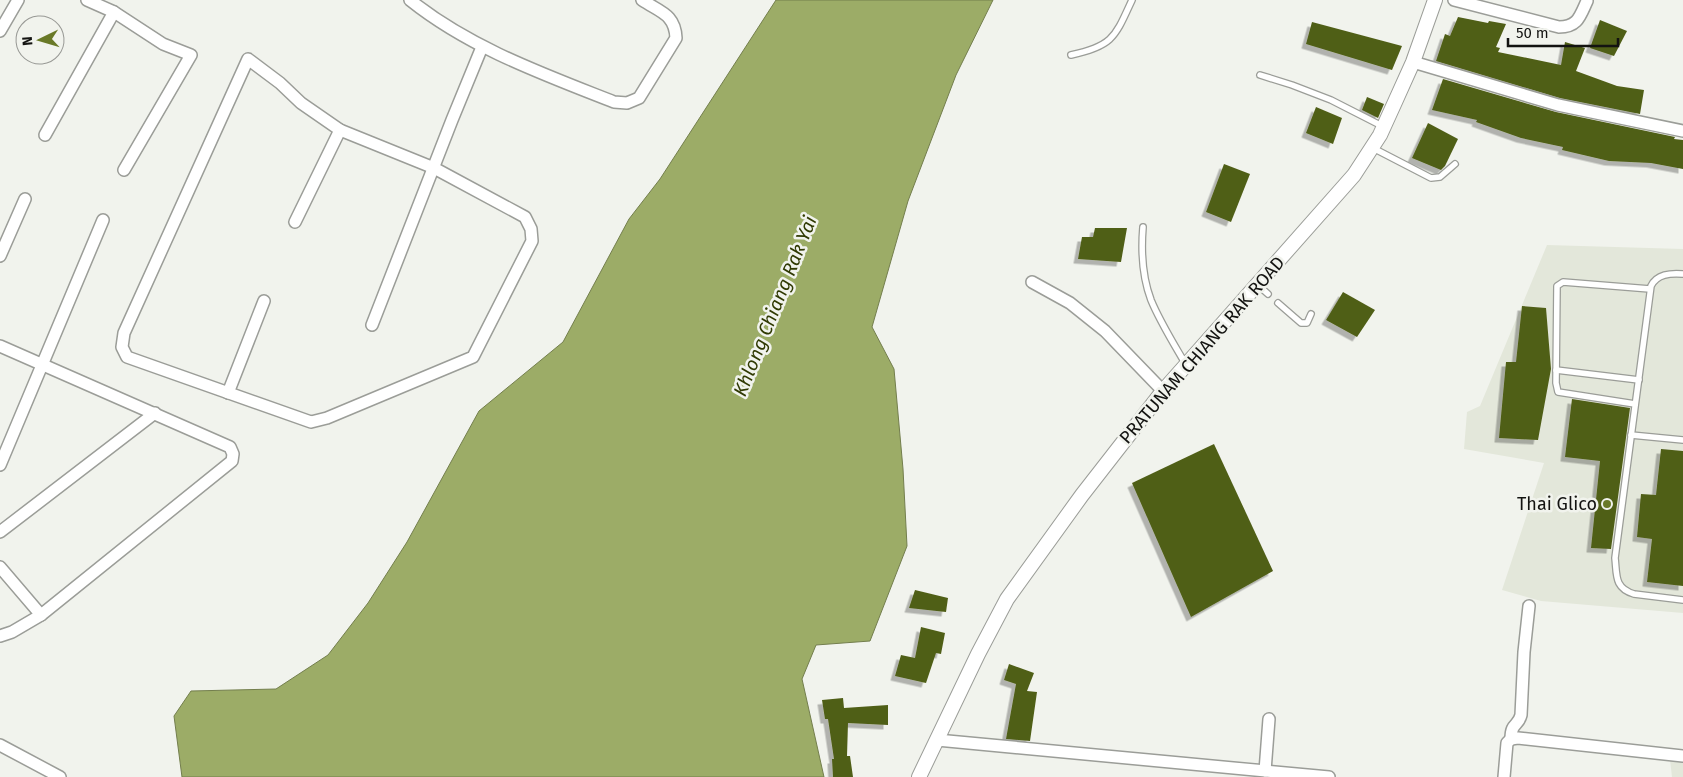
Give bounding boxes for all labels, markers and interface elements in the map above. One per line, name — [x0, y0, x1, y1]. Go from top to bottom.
north arrow — [15, 15, 65, 65]
scale bar — [1508, 15, 1618, 47]
text: 50 m — [1516, 24, 1549, 42]
text: N — [19, 36, 36, 46]
water label: Khlong Chiang Rak Yai — [728, 212, 822, 400]
street label: PRATUNAM CHIANG RAK ROAD — [1115, 252, 1289, 448]
place label: Thai Glico — [1517, 493, 1597, 515]
marker: Thai Glico — [1601, 498, 1613, 510]

